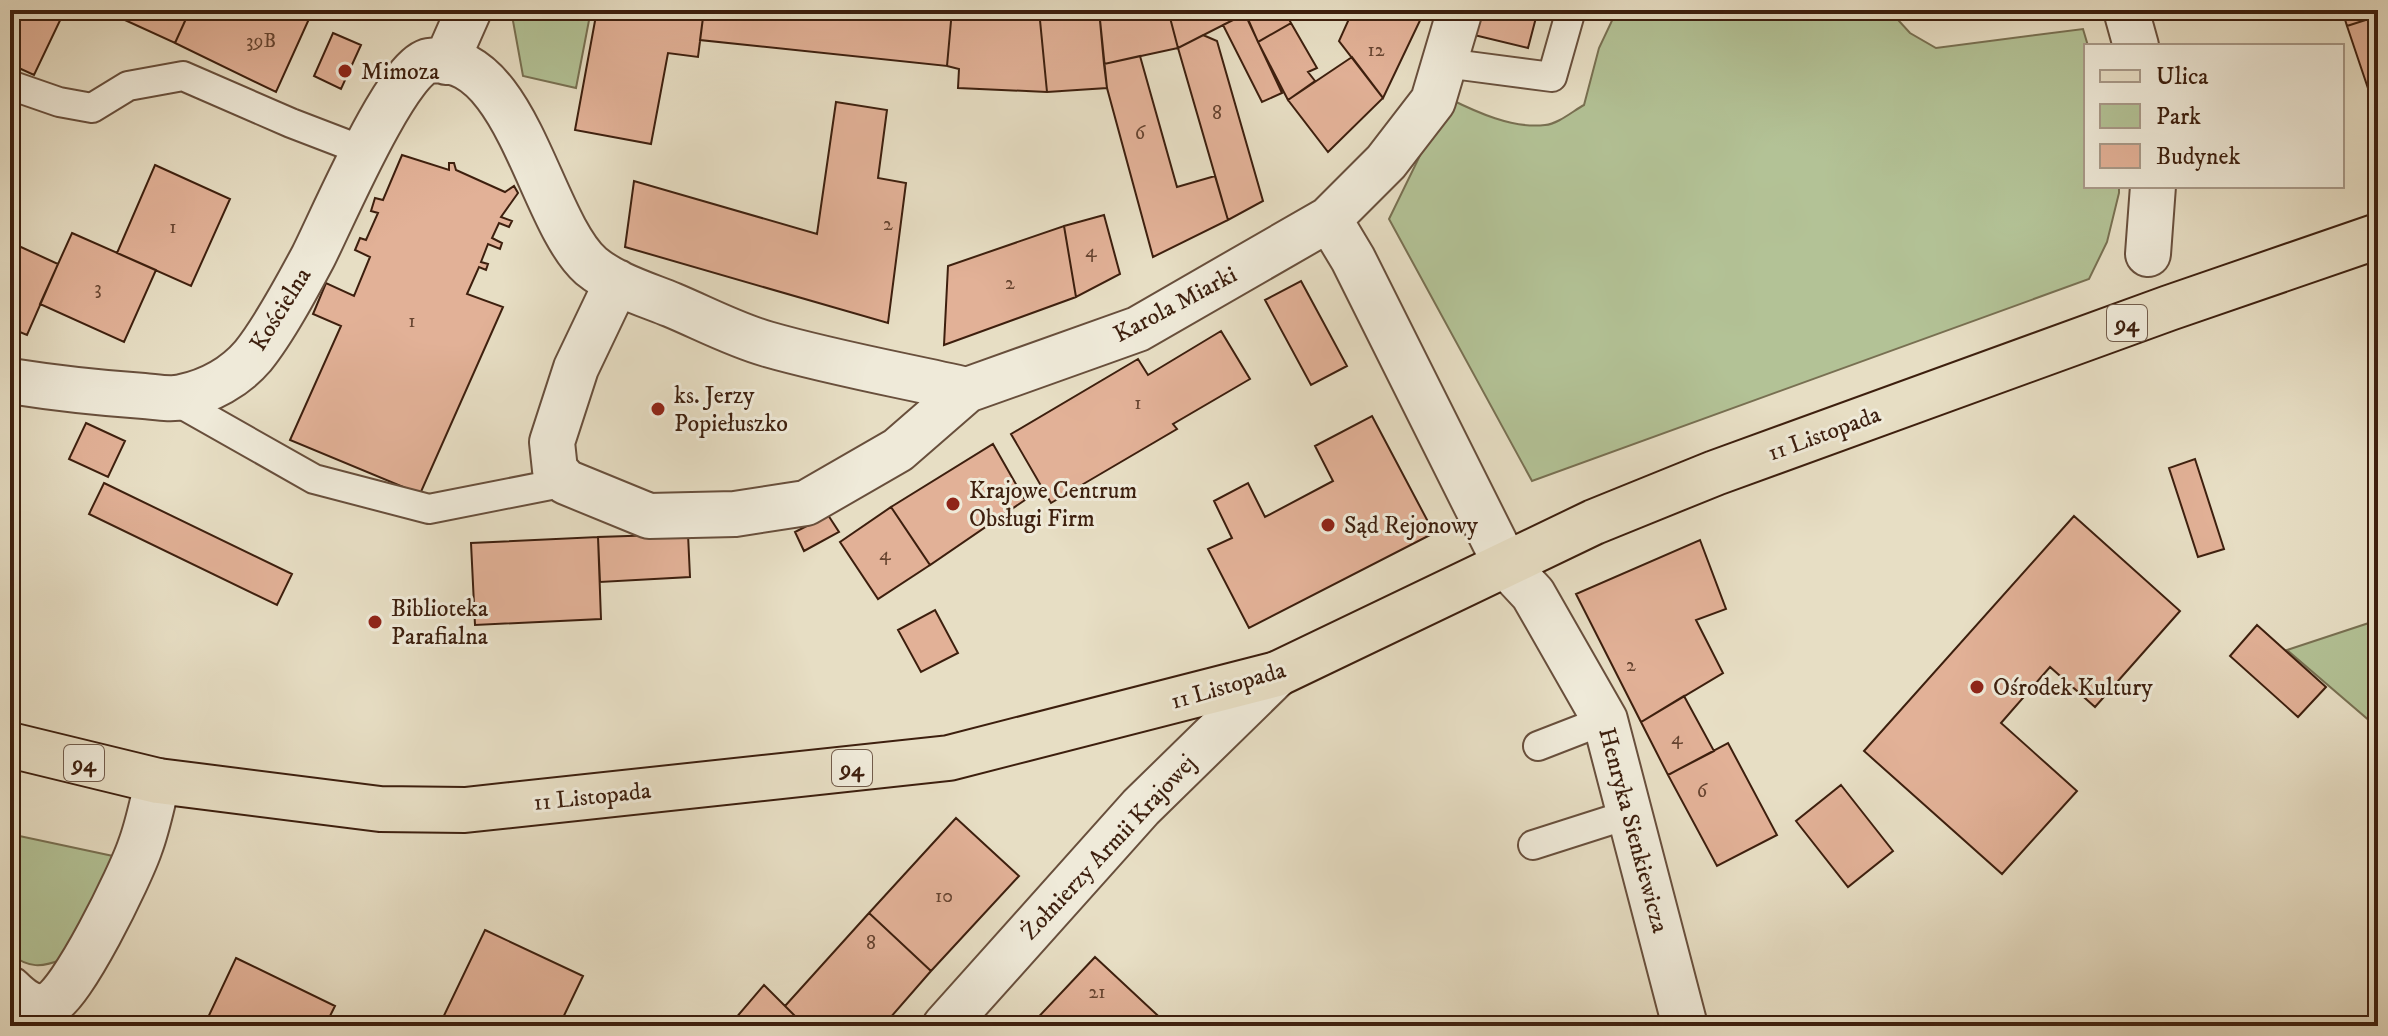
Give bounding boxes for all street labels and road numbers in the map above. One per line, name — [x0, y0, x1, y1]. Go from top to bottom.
street label: Karola Miarki — [1109, 260, 1242, 350]
street label: Kościelna — [244, 262, 319, 357]
road number: 94 — [2107, 305, 2147, 341]
street label: 11 Listopada — [1764, 399, 1886, 468]
street label: 11 Listopada — [1167, 655, 1290, 717]
street label: Henryka Sienkiewicza — [1591, 724, 1675, 937]
road number: 94 — [64, 745, 104, 781]
street label: Żołnierzy Armii Krajowej — [1014, 748, 1203, 947]
road number: 94 — [832, 750, 872, 786]
street label: 11 Listopada — [532, 776, 653, 818]

